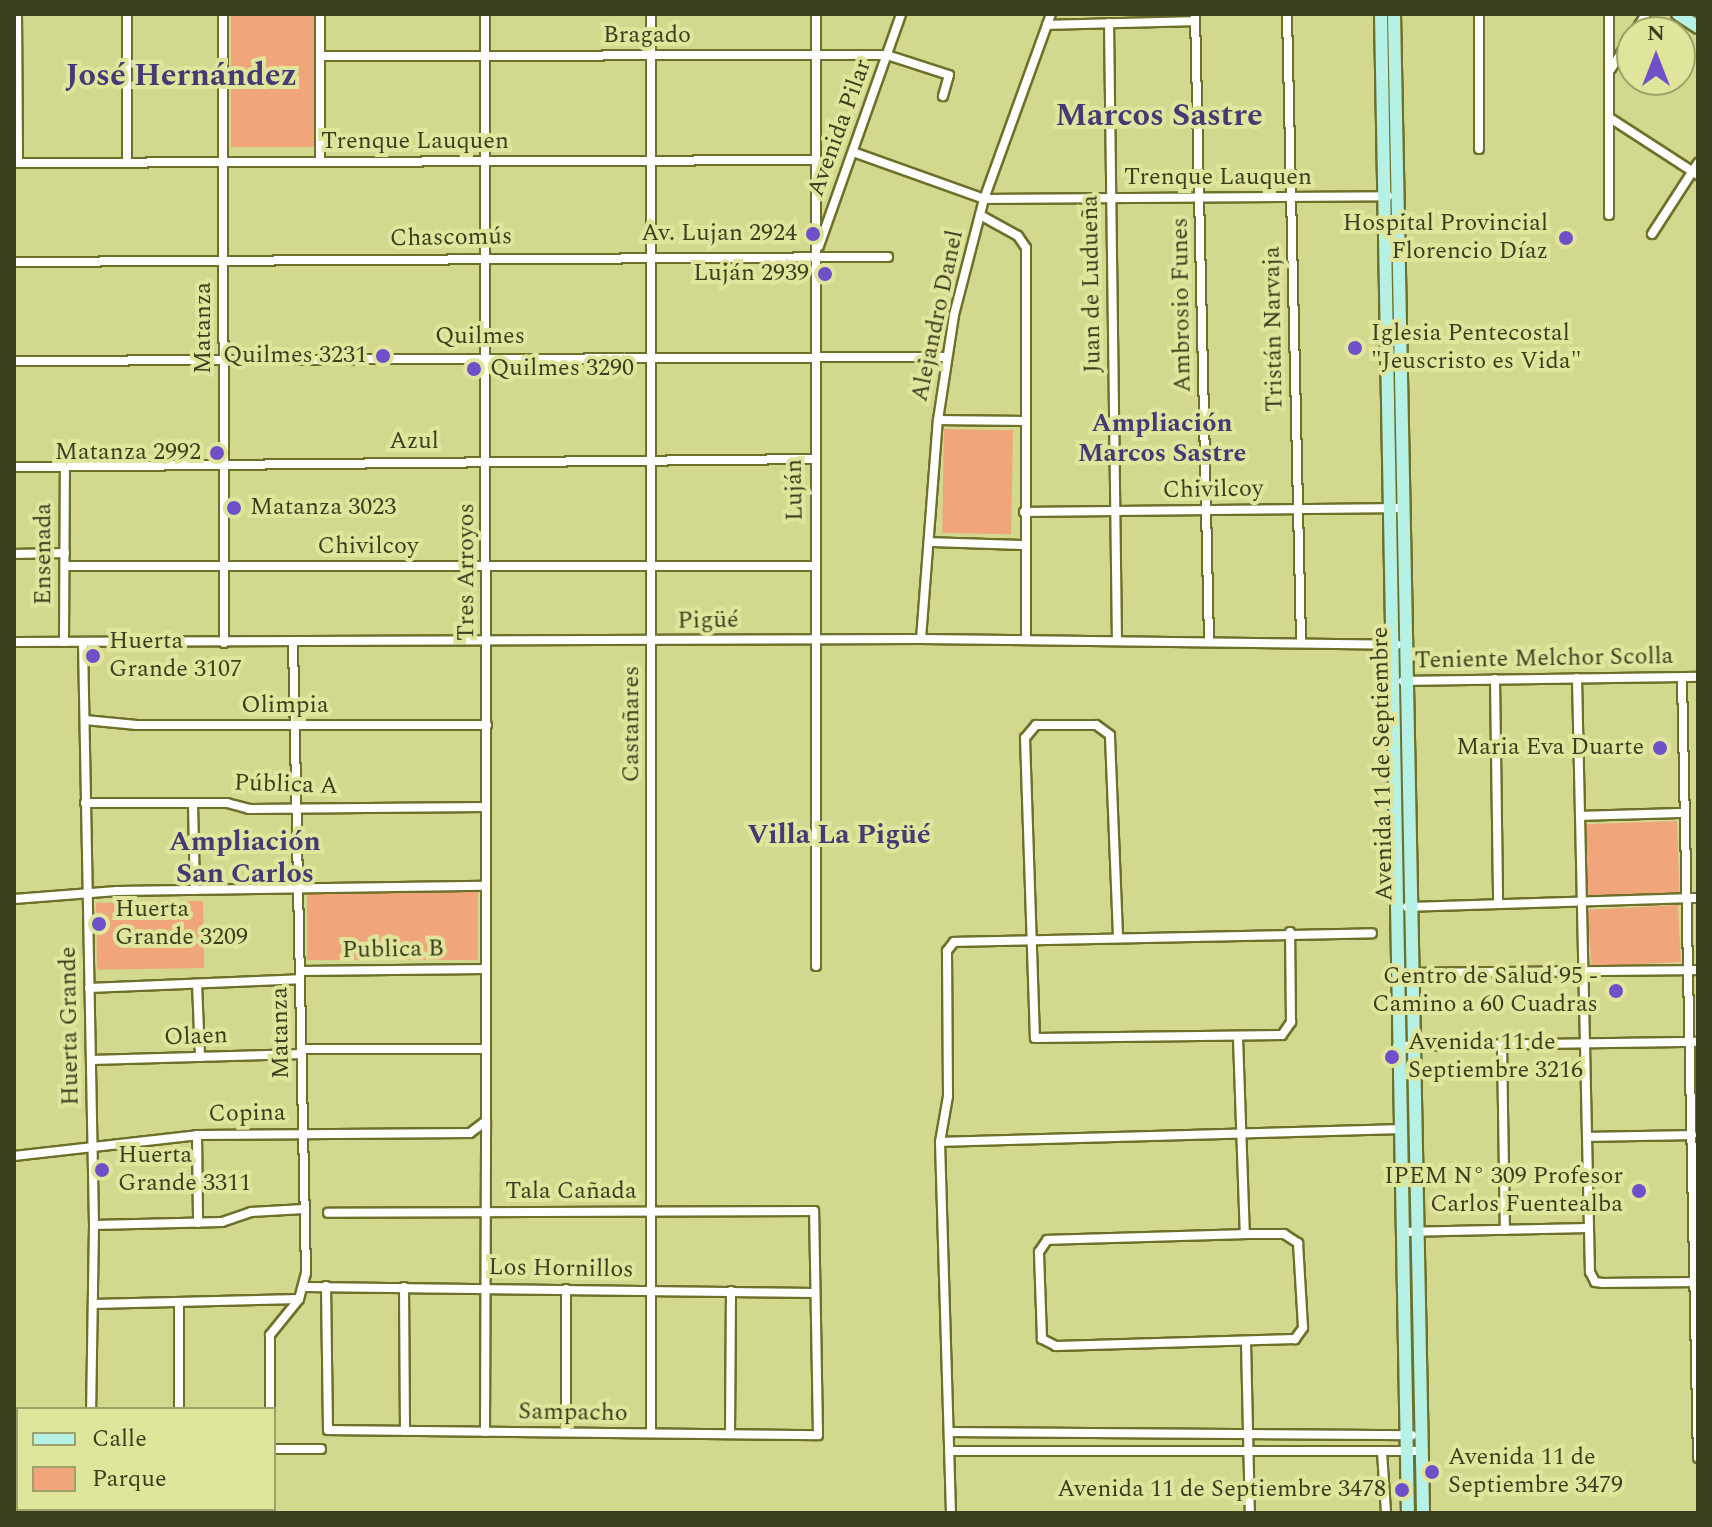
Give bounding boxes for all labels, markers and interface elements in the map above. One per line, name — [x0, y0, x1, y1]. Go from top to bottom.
north arrow — [1616, 16, 1696, 96]
text: N — [1647, 17, 1665, 50]
street label: Bragado — [603, 22, 691, 50]
street label: Avenida Pilar — [802, 55, 878, 201]
district label: José Hernández — [65, 57, 297, 95]
district label: Marcos Sastre — [1055, 97, 1263, 135]
street label: Trenque Lauquen — [321, 128, 509, 156]
street label: Trenque Lauquen — [1124, 164, 1312, 192]
street label: Juan de Ludueña — [1076, 195, 1108, 373]
place label: Hospital Provincial Florencio Díaz — [1343, 210, 1548, 266]
street label: Ambrosio Funes — [1166, 217, 1198, 393]
place label: Av. Lujan 2924 — [641, 220, 797, 248]
street label: Chascomús — [390, 223, 512, 253]
marker: Av. Lujan 2924 — [804, 225, 822, 243]
marker: Hospital Provincial Florencio Díaz — [1555, 227, 1577, 249]
street label: Alejandro Danel — [906, 228, 970, 404]
street label: Tristán Narvaja — [1258, 246, 1290, 412]
place label: Luján 2939 — [693, 260, 809, 288]
marker: Luján 2939 — [816, 265, 834, 283]
street label: Matanza — [190, 282, 218, 374]
place label: Iglesia Pentecostal "Jeuscristo es Vida" — [1371, 320, 1581, 376]
street label: Quilmes — [435, 323, 525, 351]
marker: Iglesia Pentecostal "Jeuscristo es Vida" — [1346, 339, 1364, 357]
place label: Quilmes 3231 — [223, 342, 367, 370]
marker: Quilmes 3231 — [374, 347, 392, 365]
place label: Quilmes 3290 — [490, 355, 634, 383]
marker: Quilmes 3290 — [465, 360, 483, 378]
district label: Ampliación Marcos Sastre — [1078, 408, 1246, 470]
street label: Azul — [389, 428, 439, 456]
place label: Matanza 2992 — [55, 439, 201, 467]
marker: Matanza 2992 — [208, 444, 226, 462]
street label: Luján — [780, 459, 810, 521]
street label: Chivilcoy — [1162, 475, 1264, 505]
place label: Matanza 3023 — [250, 494, 396, 522]
marker: Matanza 3023 — [225, 499, 243, 517]
street label: Ensenada — [30, 503, 58, 605]
street label: Tres Arroyos — [453, 503, 481, 641]
street label: Chivilcoy — [318, 533, 418, 561]
street label: Pigüé — [677, 606, 739, 636]
street label: Avenida 11 de Septiembre — [1366, 626, 1400, 902]
place label: Huerta Grande 3107 — [109, 628, 242, 684]
street label: Teniente Melchor Scolla — [1414, 642, 1674, 676]
marker: Huerta Grande 3107 — [84, 647, 102, 665]
street label: Castañares — [618, 666, 646, 782]
street label: Olimpia — [241, 692, 329, 720]
place label: Maria Eva Duarte — [1456, 734, 1644, 762]
marker: Maria Eva Duarte — [1651, 739, 1669, 757]
street label: Pública A — [234, 769, 338, 801]
district label: Villa La Pigüé — [747, 818, 931, 852]
district label: Ampliación San Carlos — [169, 825, 321, 891]
place label: Huerta Grande 3209 — [115, 896, 248, 952]
marker: Huerta Grande 3209 — [90, 915, 108, 933]
street label: Publica B — [342, 935, 444, 965]
street label: Huerta Grande — [54, 946, 86, 1106]
place label: Centro de Salud 95 - Camino a 60 Cuadras — [1372, 963, 1598, 1019]
marker: Centro de Salud 95 - Camino a 60 Cuadras — [1605, 980, 1627, 1002]
street label: Matanza — [266, 987, 296, 1079]
street label: Olaen — [164, 1021, 228, 1053]
place label: Avenida 11 de Septiembre 3216 — [1408, 1029, 1583, 1085]
marker: Avenida 11 de Septiembre 3216 — [1383, 1048, 1401, 1066]
street label: Copina — [208, 1099, 286, 1129]
place label: Huerta Grande 3311 — [118, 1142, 251, 1198]
marker: Huerta Grande 3311 — [93, 1161, 111, 1179]
place label: IPEM N° 309 Profesor Carlos Fuentealba — [1384, 1163, 1623, 1219]
street label: Tala Cañada — [505, 1178, 637, 1206]
marker: IPEM N° 309 Profesor Carlos Fuentealba — [1630, 1182, 1648, 1200]
street label: Los Hornillos — [488, 1253, 634, 1285]
street label: Sampacho — [518, 1398, 628, 1428]
legend — [16, 1407, 276, 1511]
text: Calle — [92, 1421, 147, 1457]
place label: Avenida 11 de Septiembre 3479 — [1448, 1444, 1623, 1500]
text: Parque — [92, 1461, 167, 1497]
marker: Avenida 11 de Septiembre 3479 — [1423, 1463, 1441, 1481]
place label: Avenida 11 de Septiembre 3478 — [1057, 1476, 1386, 1504]
marker: Avenida 11 de Septiembre 3478 — [1393, 1481, 1411, 1499]

